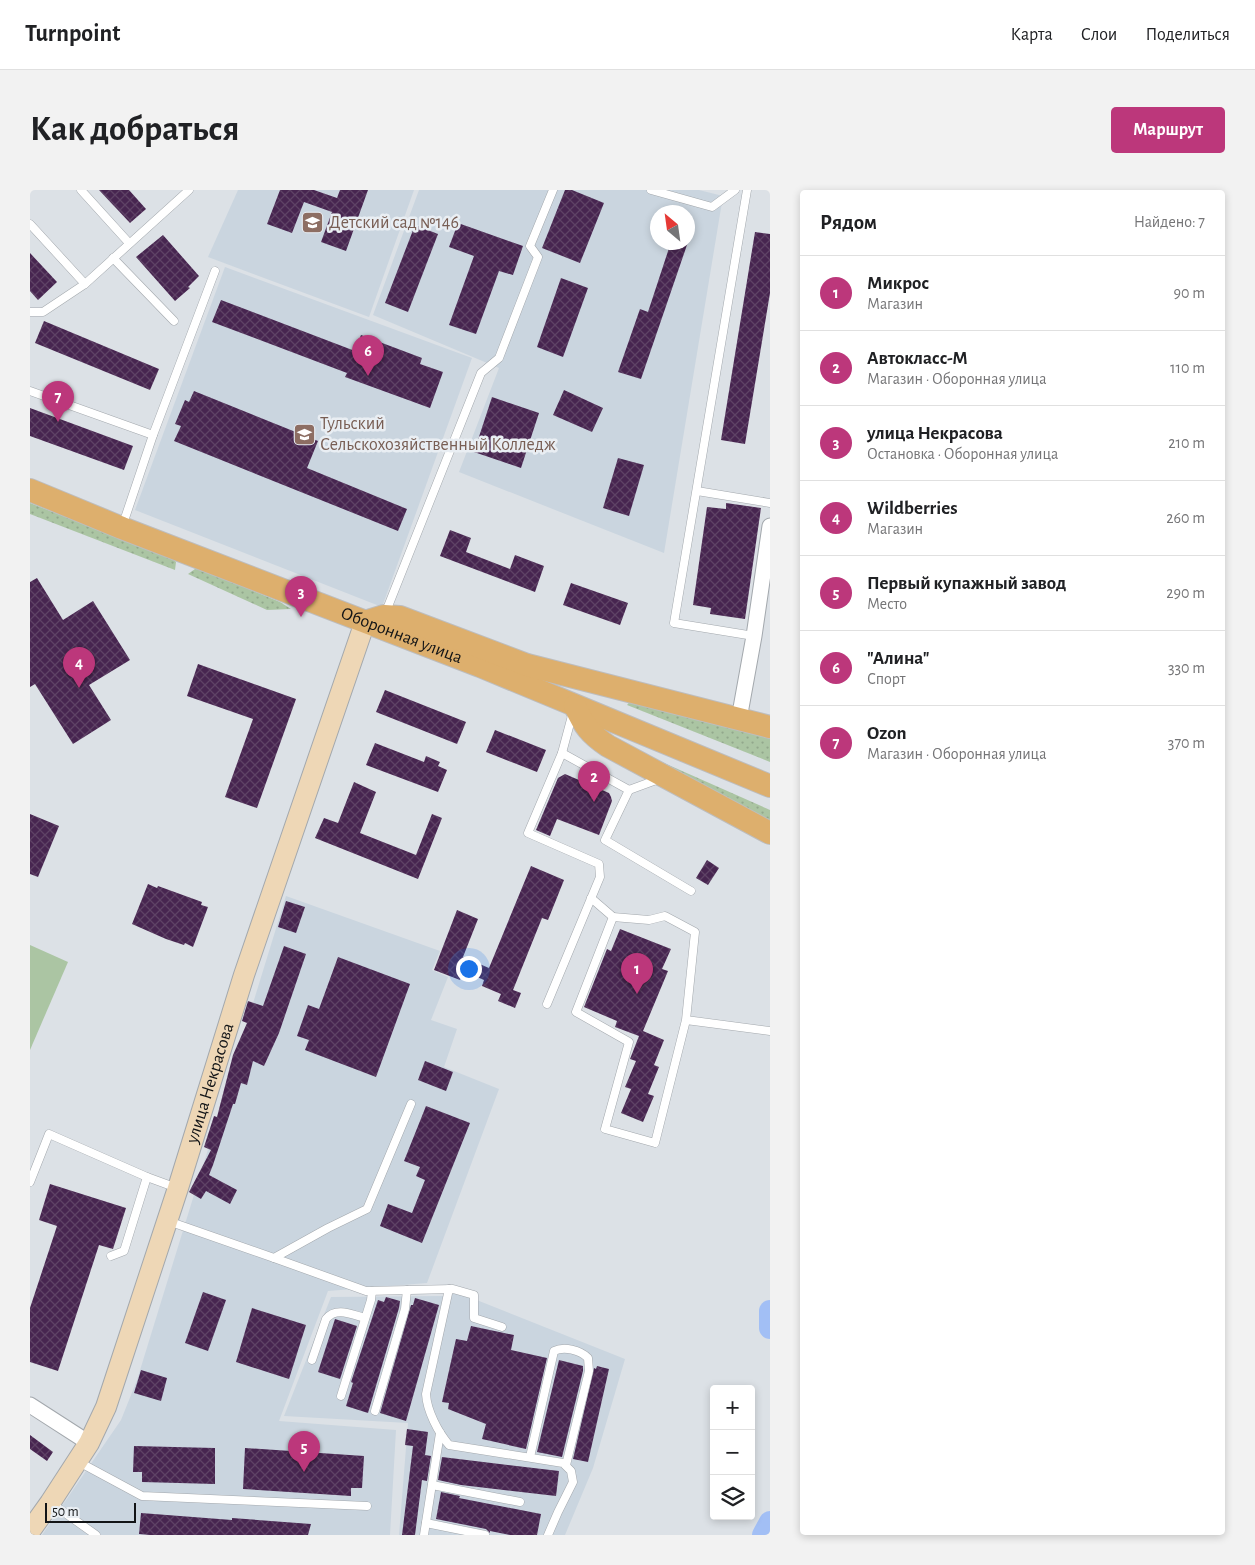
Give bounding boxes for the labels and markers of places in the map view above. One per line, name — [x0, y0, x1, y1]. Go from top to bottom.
school or university icon: Детский сад №146 — [301, 211, 325, 235]
place label: Детский сад №146 — [329, 214, 459, 232]
pin: 6 — [352, 335, 384, 376]
pin: 7 — [42, 381, 74, 422]
place label: Тульский Сельскохозяйственный Колледж — [320, 415, 556, 454]
school or university icon: Тульский Сельскохозяйственный Колледж — [292, 422, 316, 446]
pin: 3 — [285, 576, 317, 617]
pin: 4 — [63, 647, 95, 688]
pin: 2 — [578, 761, 610, 802]
pin: 1 — [621, 953, 653, 994]
pin: 5 — [288, 1431, 320, 1472]

